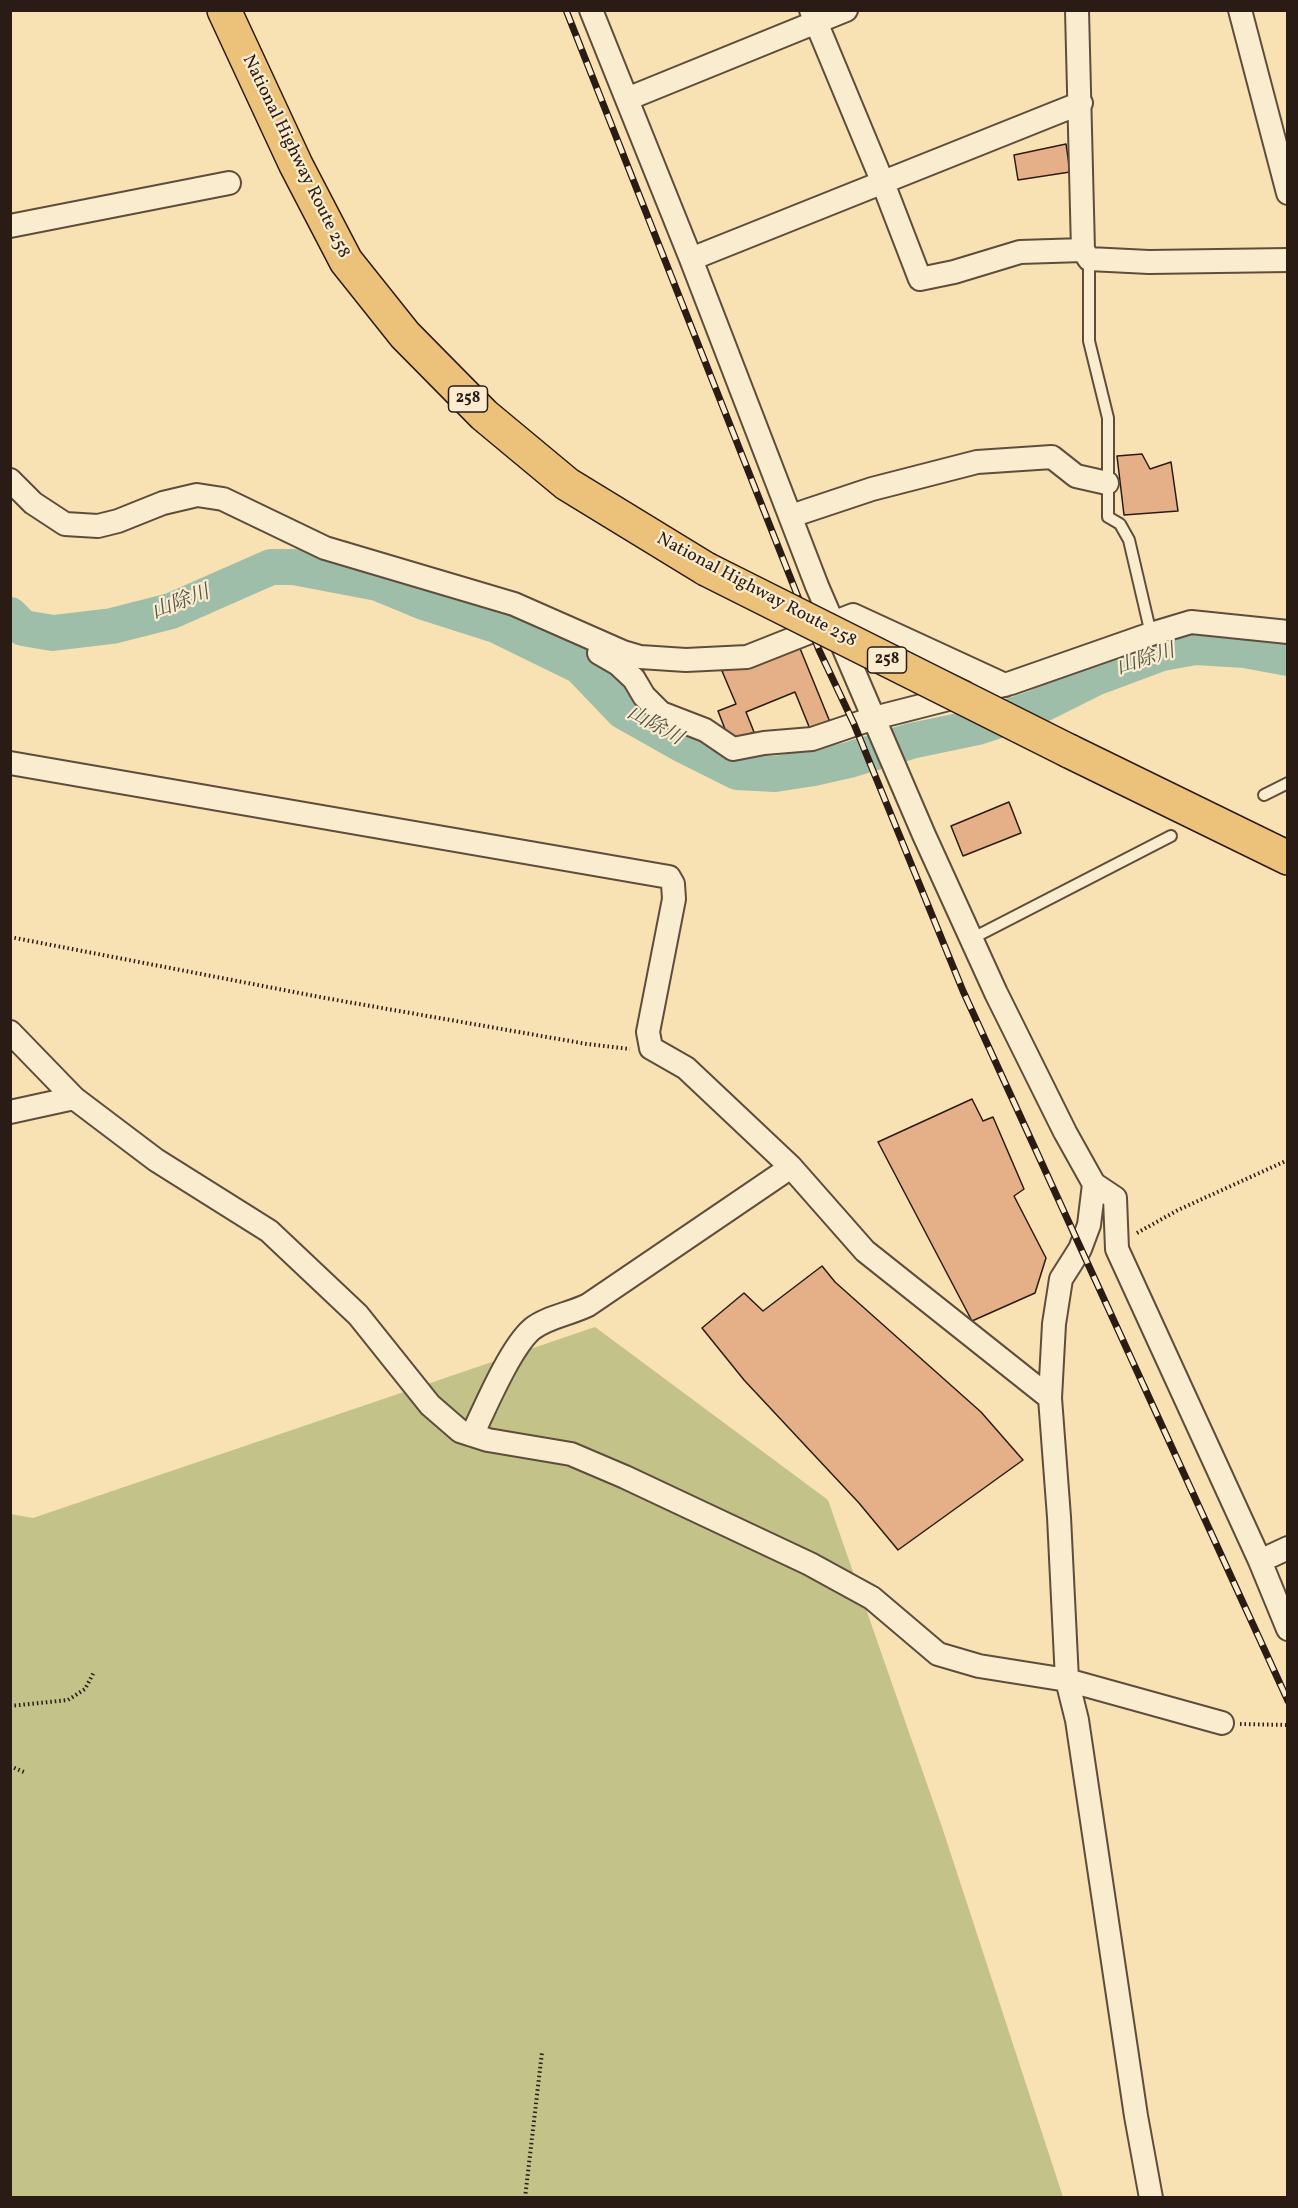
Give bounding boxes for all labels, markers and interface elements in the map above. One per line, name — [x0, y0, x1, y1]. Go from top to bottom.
street label: National Highway Route 258 — [236, 52, 354, 262]
road number: 258 — [448, 386, 488, 412]
street label: National Highway Route 258 — [652, 529, 860, 653]
water label: 山除川 — [149, 582, 213, 626]
water label: 山除川 — [1114, 640, 1178, 682]
road number: 258 — [868, 647, 906, 673]
water label: 山除川 — [622, 702, 686, 752]

